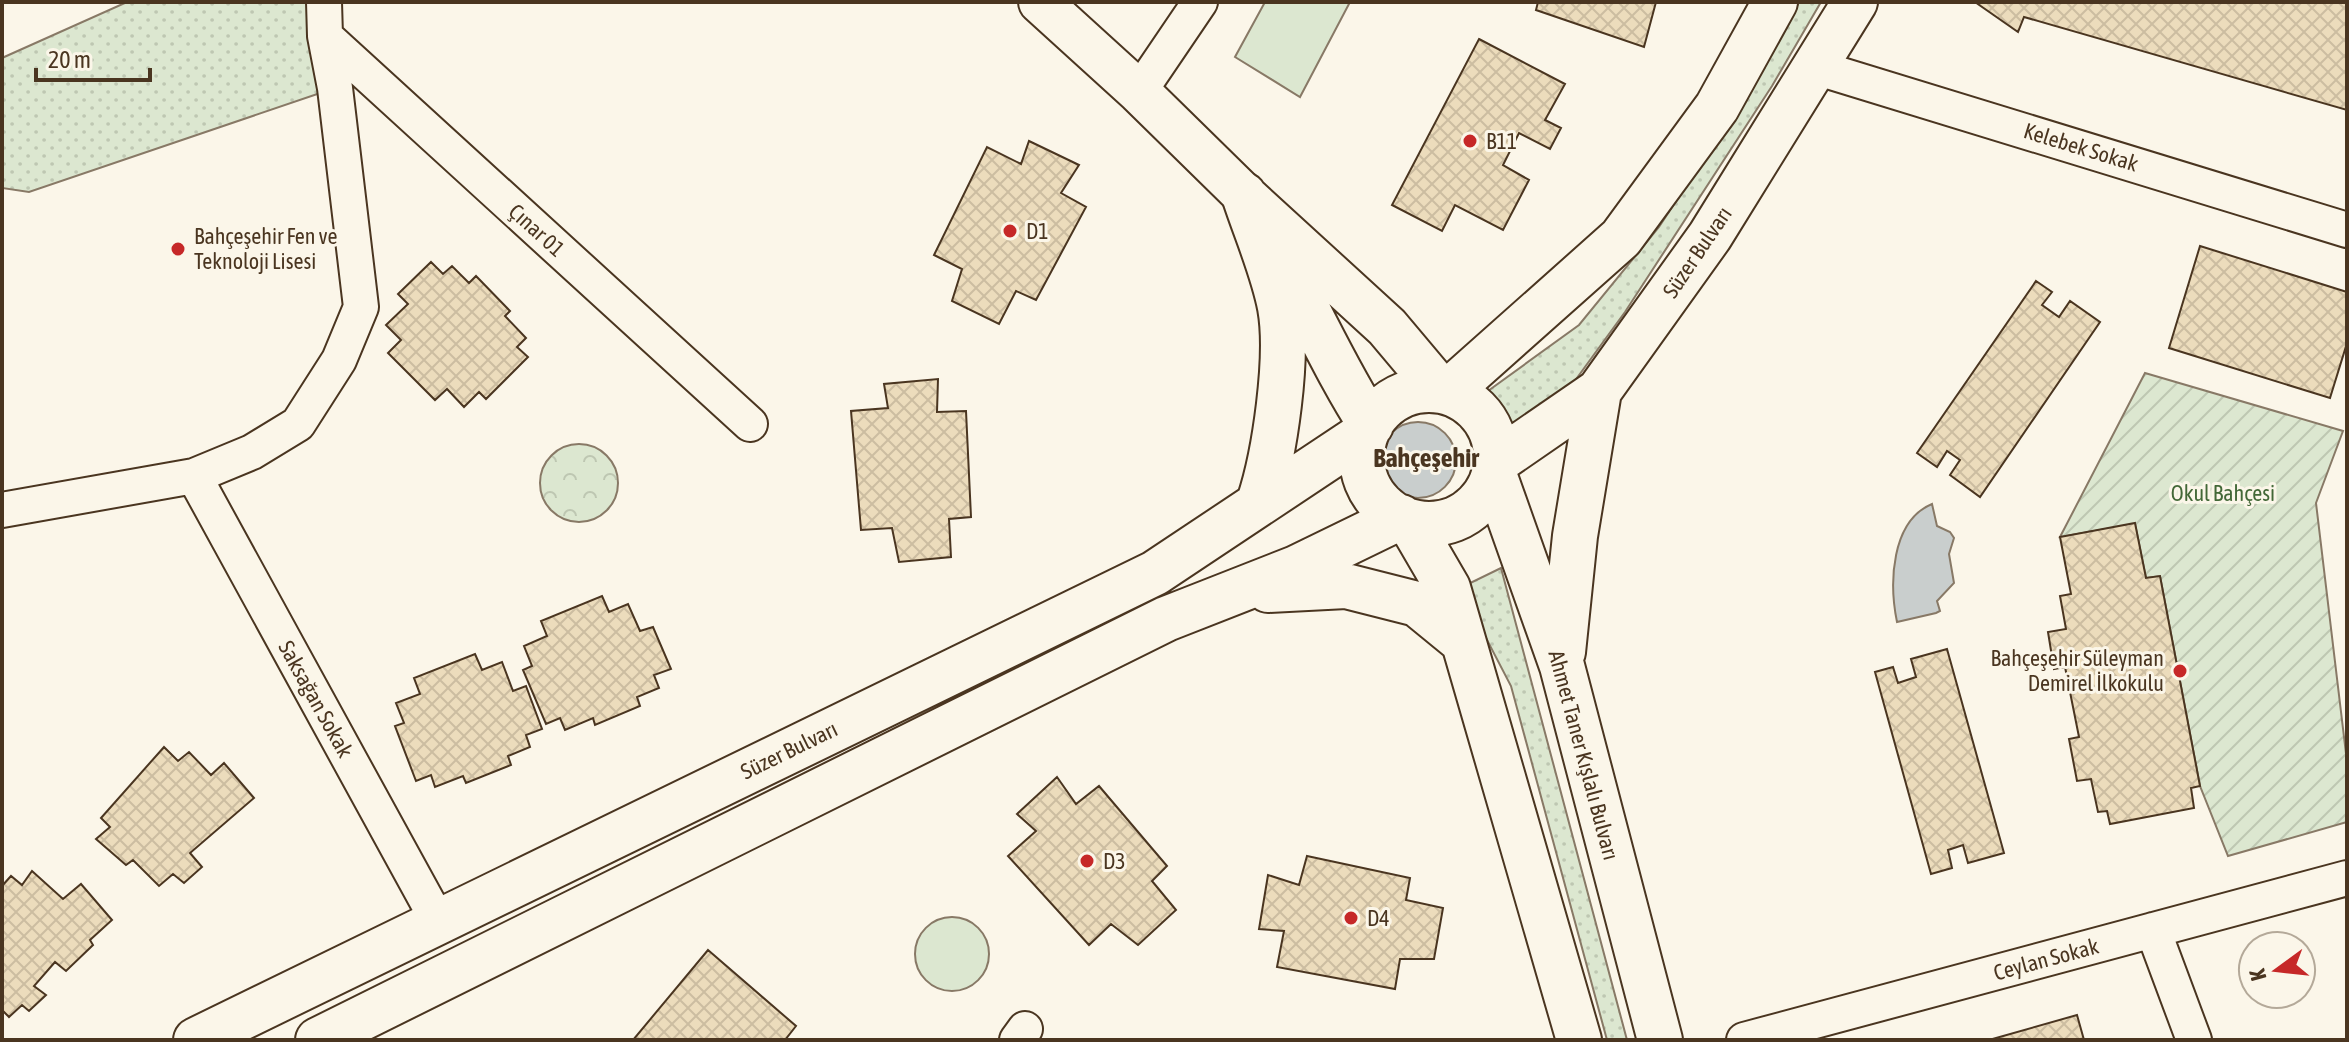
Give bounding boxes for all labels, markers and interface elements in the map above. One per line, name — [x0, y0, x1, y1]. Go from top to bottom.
scale bar — [36, 32, 150, 82]
text: 20 m — [48, 46, 91, 73]
street label: Kelebek Sokak — [2021, 117, 2142, 177]
place label: B11 — [1486, 128, 1517, 154]
marker: B11 — [1461, 132, 1479, 150]
street label: Çınar 01 — [504, 198, 570, 262]
street label: Süzer Bulvarı — [1657, 201, 1737, 303]
place label: D1 — [1026, 218, 1049, 244]
marker: D1 — [1001, 222, 1019, 240]
place label: Bahçeşehir Fen ve Teknoloji Lisesi — [194, 223, 337, 274]
marker: Bahçeşehir Fen ve Teknoloji Lisesi — [169, 240, 187, 258]
district label: Bahçeşehir — [1373, 443, 1480, 473]
park label: Okul Bahçesi — [2171, 480, 2275, 506]
street label: Saksağan Sokak — [273, 636, 359, 762]
place label: Bahçeşehir Süleyman Demirel İlkokulu — [1991, 645, 2164, 696]
street label: Ahmet Taner Kışlalı Bulvarı — [1543, 647, 1625, 863]
marker: Bahçeşehir Süleyman Demirel İlkokulu — [2171, 662, 2189, 680]
street label: Süzer Bulvarı — [736, 715, 842, 785]
place label: D3 — [1103, 848, 1126, 874]
marker: D3 — [1078, 852, 1096, 870]
place label: D4 — [1367, 905, 1390, 931]
marker: D4 — [1342, 909, 1360, 927]
north arrow — [2237, 930, 2317, 1010]
street label: Ceylan Sokak — [1991, 932, 2102, 985]
text: K — [2244, 966, 2272, 984]

